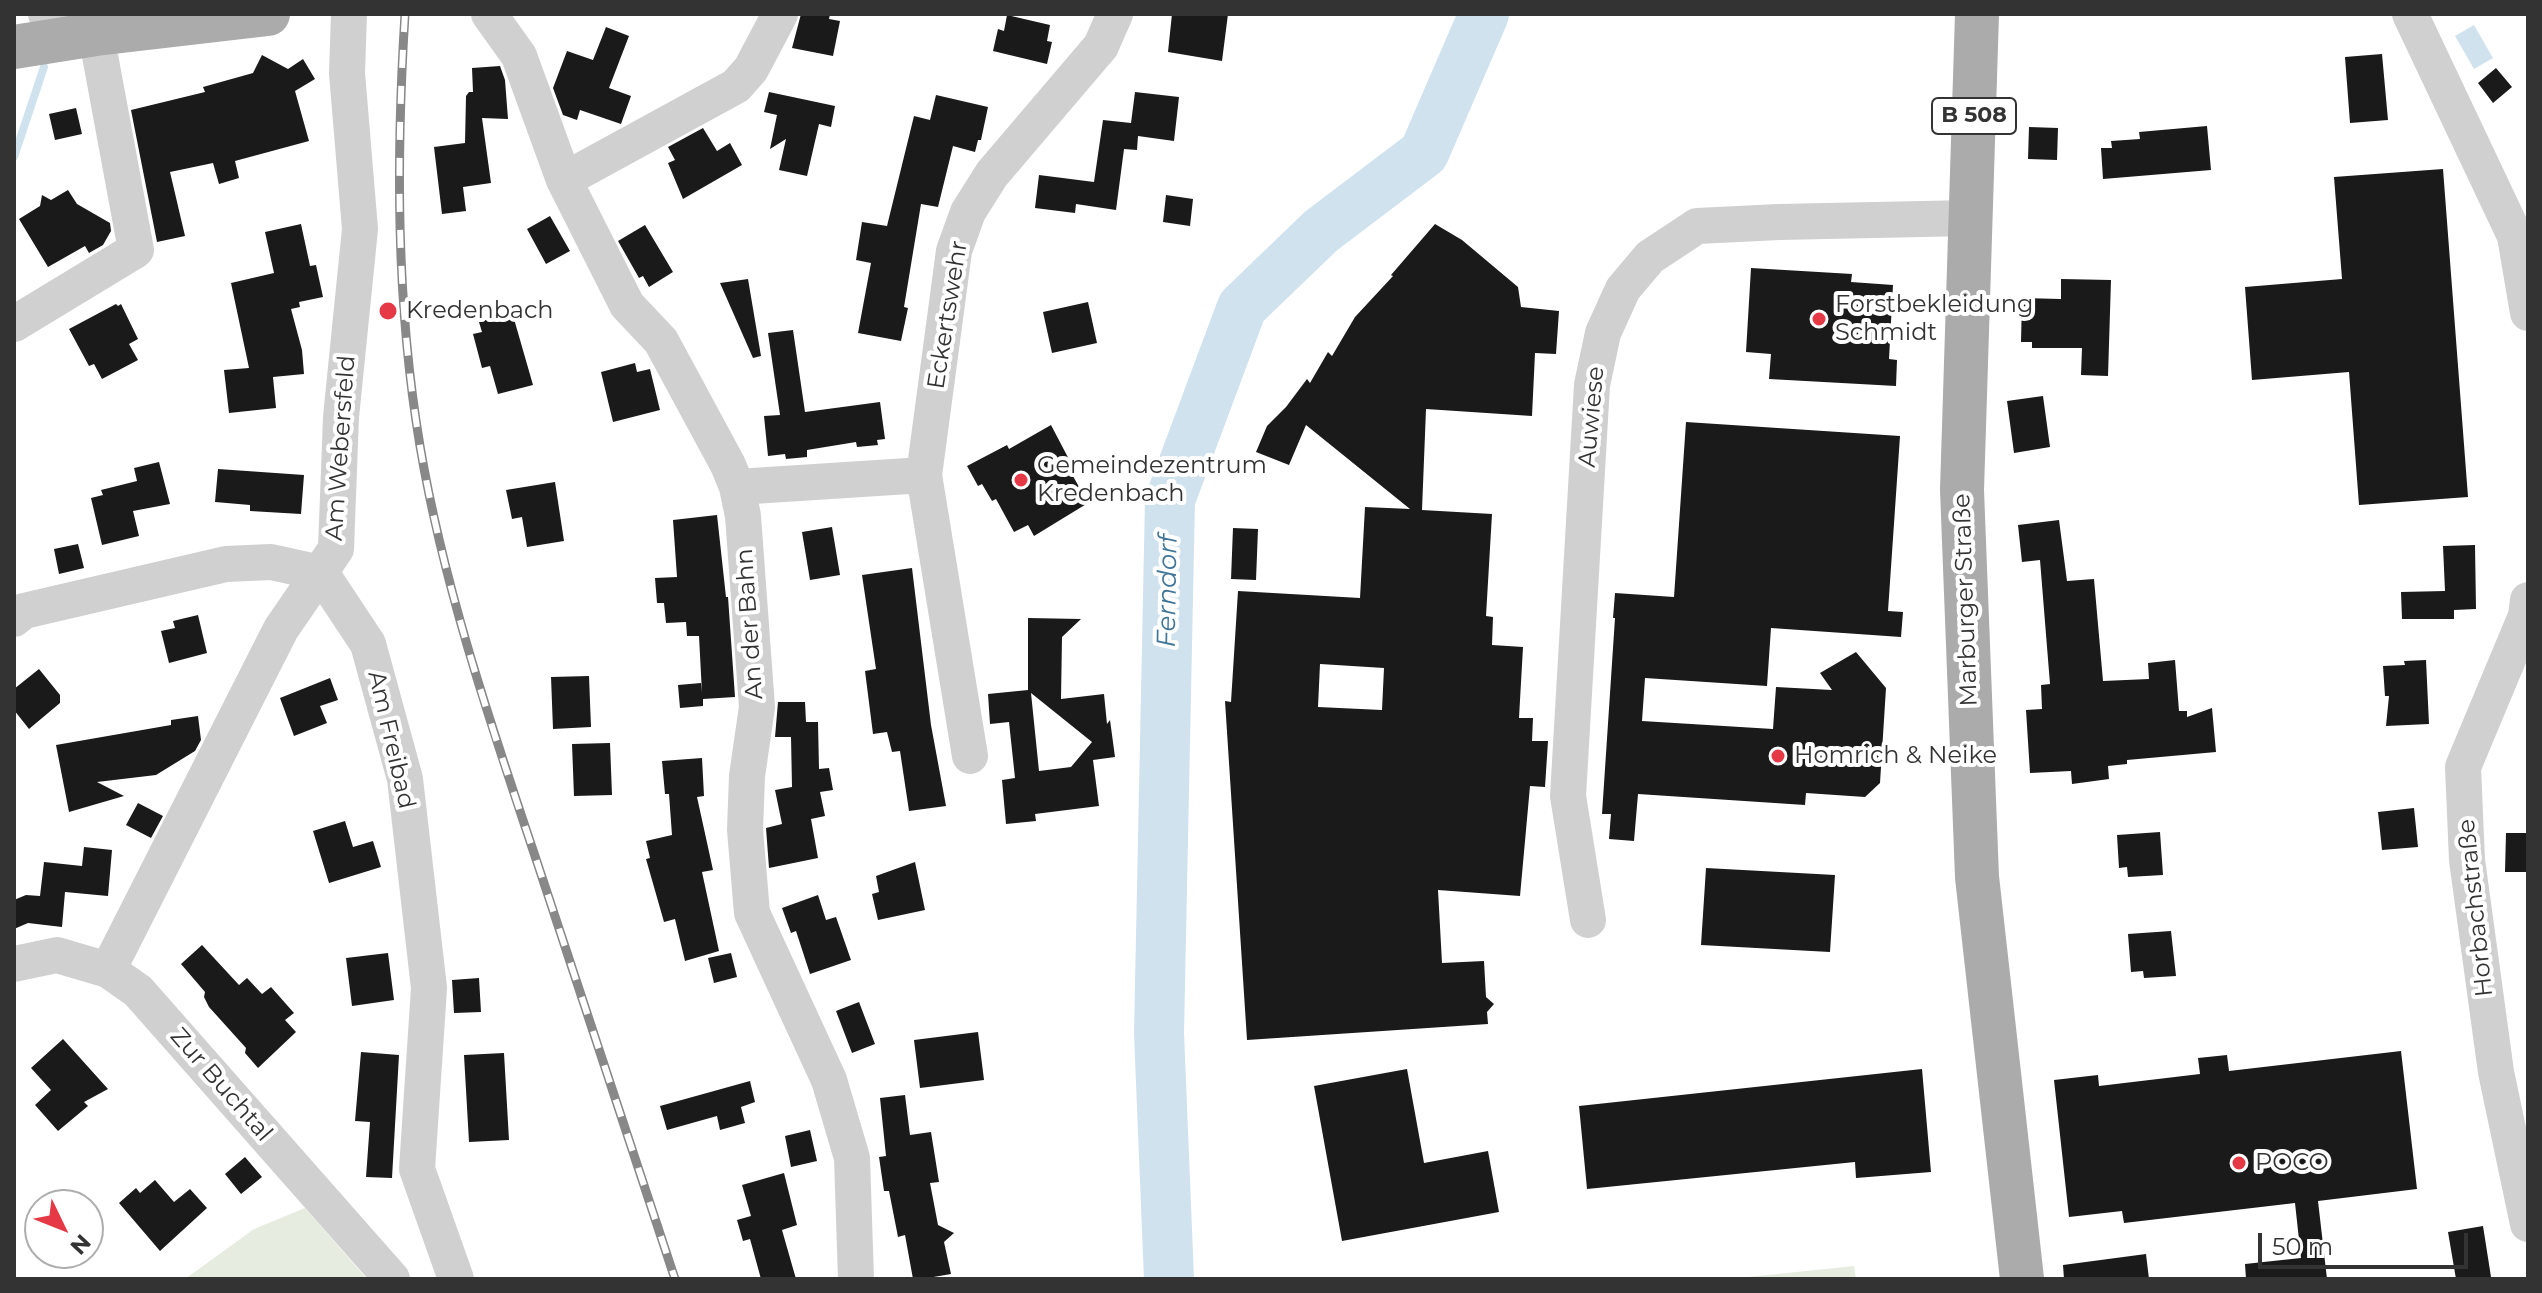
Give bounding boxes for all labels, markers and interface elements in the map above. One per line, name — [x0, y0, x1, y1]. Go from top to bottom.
road number: B 508 — [1932, 98, 2016, 134]
street label: Eckertswehr — [922, 239, 974, 391]
place label: Forstbekleidung Schmidt — [1835, 291, 2033, 347]
place label: Kredenbach — [406, 297, 554, 325]
marker: Kredenbach — [377, 300, 399, 322]
marker: Forstbekleidung Schmidt — [1810, 310, 1828, 328]
street label: Am Webersfeld — [320, 354, 362, 542]
street label: Auwiese — [1573, 365, 1611, 469]
place label: Gemeindezentrum Kredenbach — [1037, 452, 1267, 508]
marker: Gemeindezentrum Kredenbach — [1012, 471, 1030, 489]
street label: Marburger Straße — [1948, 493, 1984, 707]
water label: Ferndorf — [1151, 534, 1185, 648]
street label: An der Bahn — [730, 548, 770, 700]
street label: Am Freibad — [361, 668, 421, 812]
place label: Homrich & Neike — [1794, 742, 1997, 770]
marker: Homrich & Neike — [1769, 747, 1787, 765]
street label: Horbachstraße — [2452, 818, 2500, 998]
street label: Zur Buchtal — [164, 1022, 278, 1148]
place label: POCO — [2255, 1149, 2329, 1177]
marker: POCO — [2230, 1154, 2248, 1172]
north arrow — [24, 1189, 104, 1269]
scale bar — [2262, 1217, 2472, 1267]
text: N — [65, 1229, 96, 1260]
text: 50 m — [2272, 1232, 2333, 1261]

